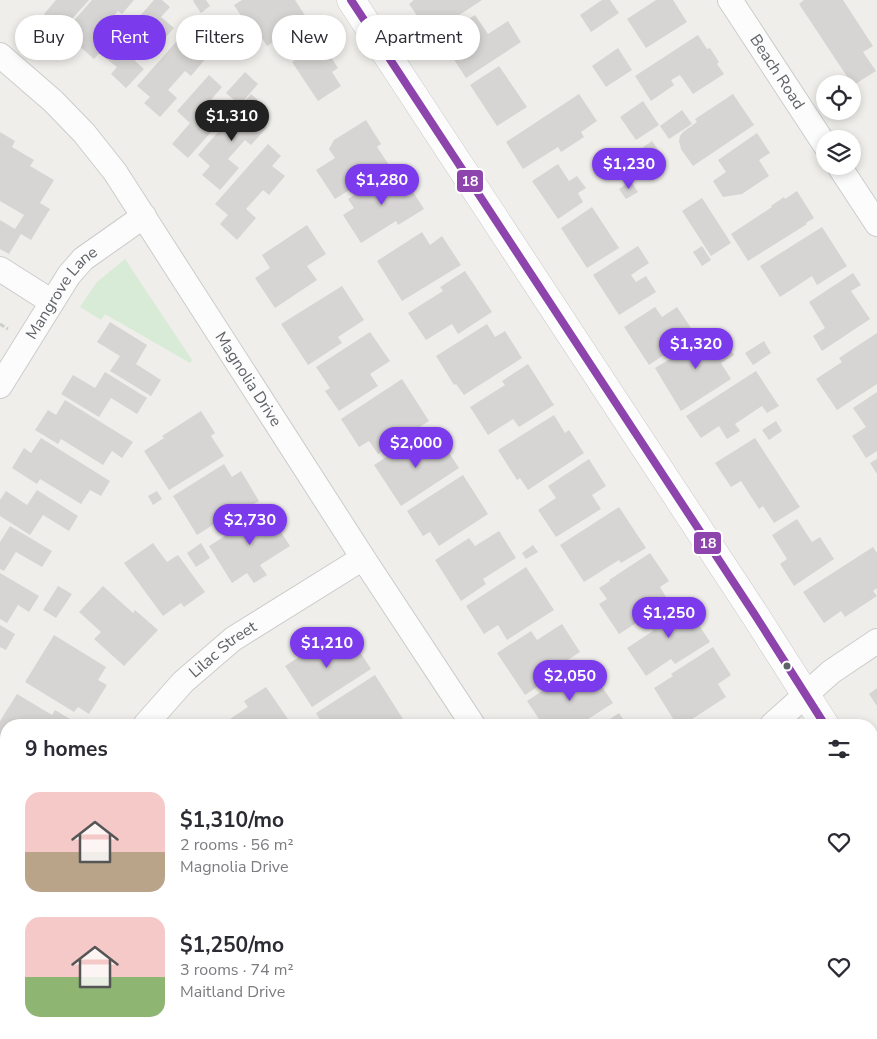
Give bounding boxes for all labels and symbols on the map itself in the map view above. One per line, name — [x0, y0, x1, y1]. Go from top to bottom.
street label: Beach Road — [744, 30, 810, 114]
pin: $1,310 — [191, 100, 273, 142]
pin: $1,230 — [588, 148, 670, 190]
pin: $1,280 — [341, 164, 423, 206]
line badge: 18 — [456, 169, 484, 193]
text: 18 — [462, 172, 478, 191]
street label: Mangrove Lane — [21, 241, 102, 344]
street label: Magnolia Drive — [210, 328, 287, 431]
pin: $1,320 — [655, 328, 737, 370]
pin: $2,000 — [375, 426, 457, 469]
pin: $2,730 — [209, 504, 291, 546]
line badge: 18 — [693, 531, 722, 555]
text: 18 — [700, 534, 716, 553]
pin: $1,250 — [628, 596, 710, 639]
street label: Lilac Street — [184, 616, 261, 683]
pin: $1,210 — [286, 626, 368, 669]
pin: $2,050 — [529, 660, 611, 702]
unlabelled marker — [782, 661, 792, 671]

